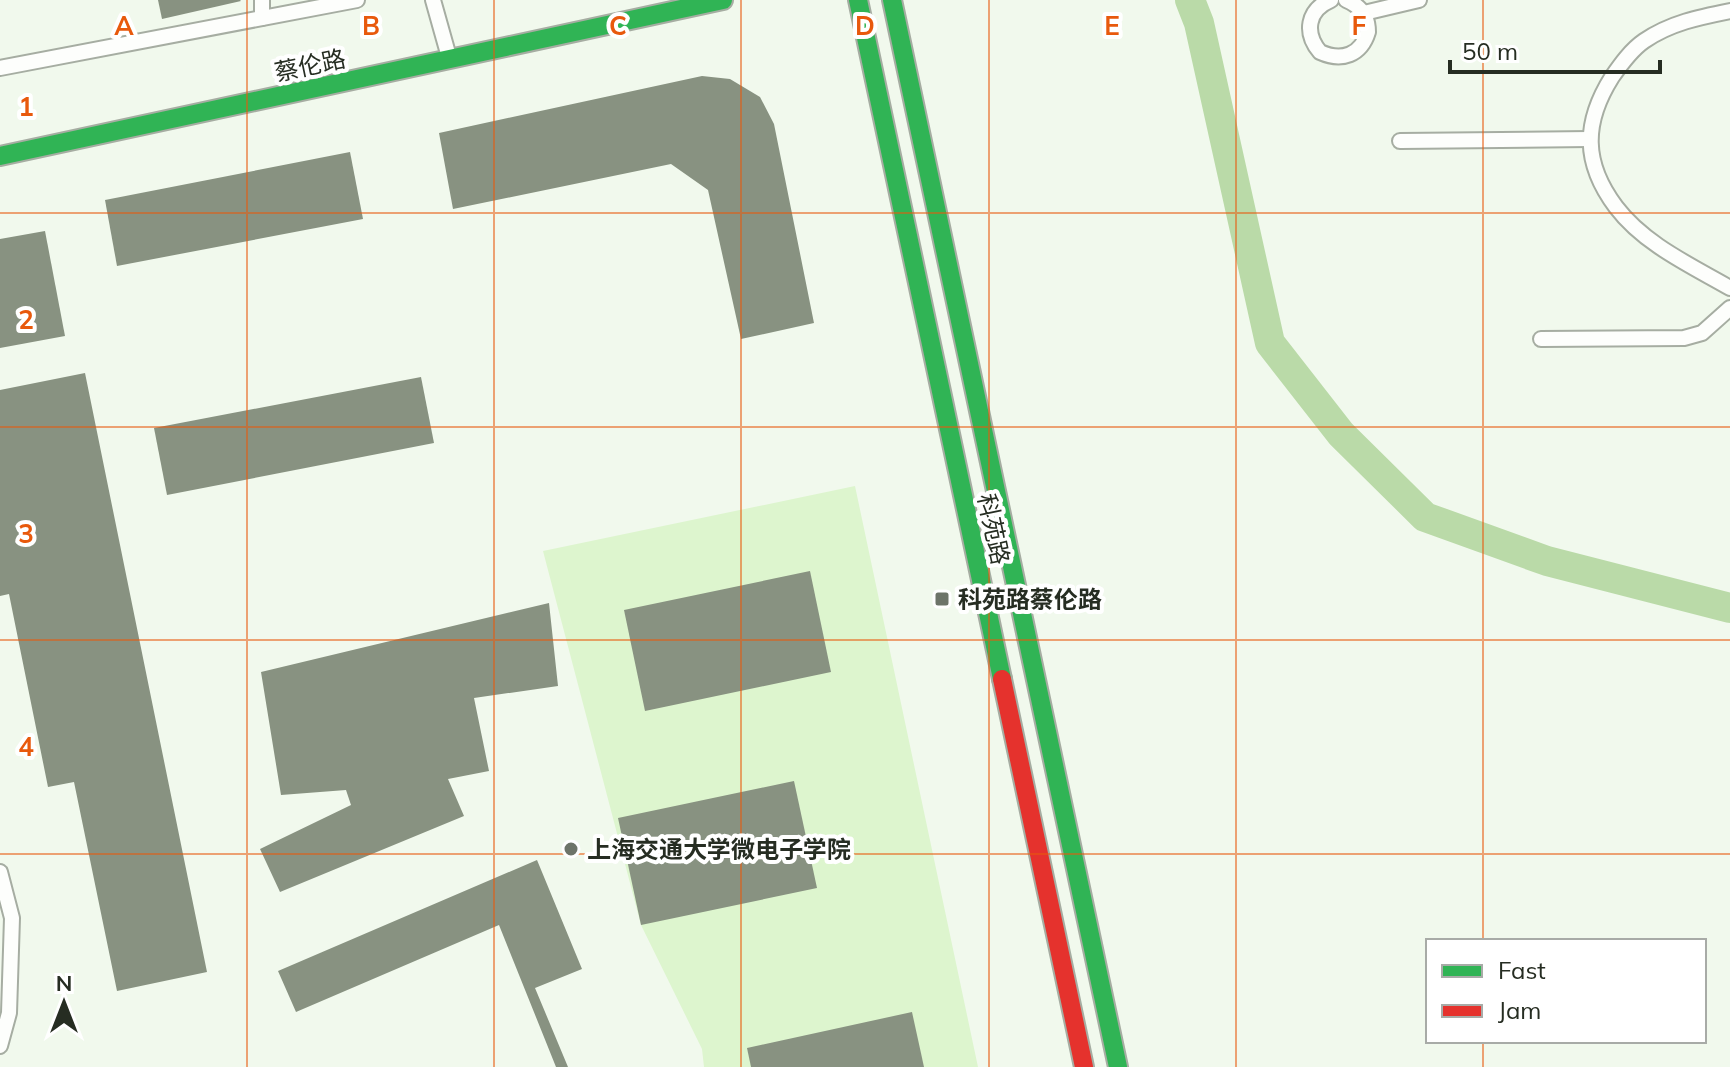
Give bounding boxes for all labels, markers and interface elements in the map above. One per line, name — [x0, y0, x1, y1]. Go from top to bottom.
text: A — [114, 9, 134, 42]
text: B — [362, 9, 380, 42]
text: C — [609, 9, 627, 42]
text: D — [855, 9, 875, 42]
text: E — [1104, 9, 1120, 42]
text: F — [1352, 9, 1367, 42]
scale bar — [1450, 24, 1660, 74]
text: 50 m — [1462, 36, 1518, 66]
street label: 蔡伦路 — [272, 43, 348, 87]
text: 1 — [18, 90, 34, 123]
text: 2 — [18, 303, 34, 336]
street label: 科苑路 — [972, 491, 1016, 567]
text: 3 — [18, 517, 34, 550]
place label: 科苑路蔡伦路 — [958, 584, 1102, 614]
marker: 科苑路蔡伦路 — [933, 590, 951, 608]
text: 4 — [18, 730, 34, 763]
place label: 上海交通大学微电子学院 — [587, 834, 851, 864]
marker: 上海交通大学微电子学院 — [562, 840, 580, 858]
legend — [1426, 939, 1706, 1043]
text: Fast — [1498, 955, 1546, 985]
north arrow — [24, 963, 104, 1043]
text: N — [56, 969, 72, 997]
text: Jam — [1498, 995, 1541, 1025]

